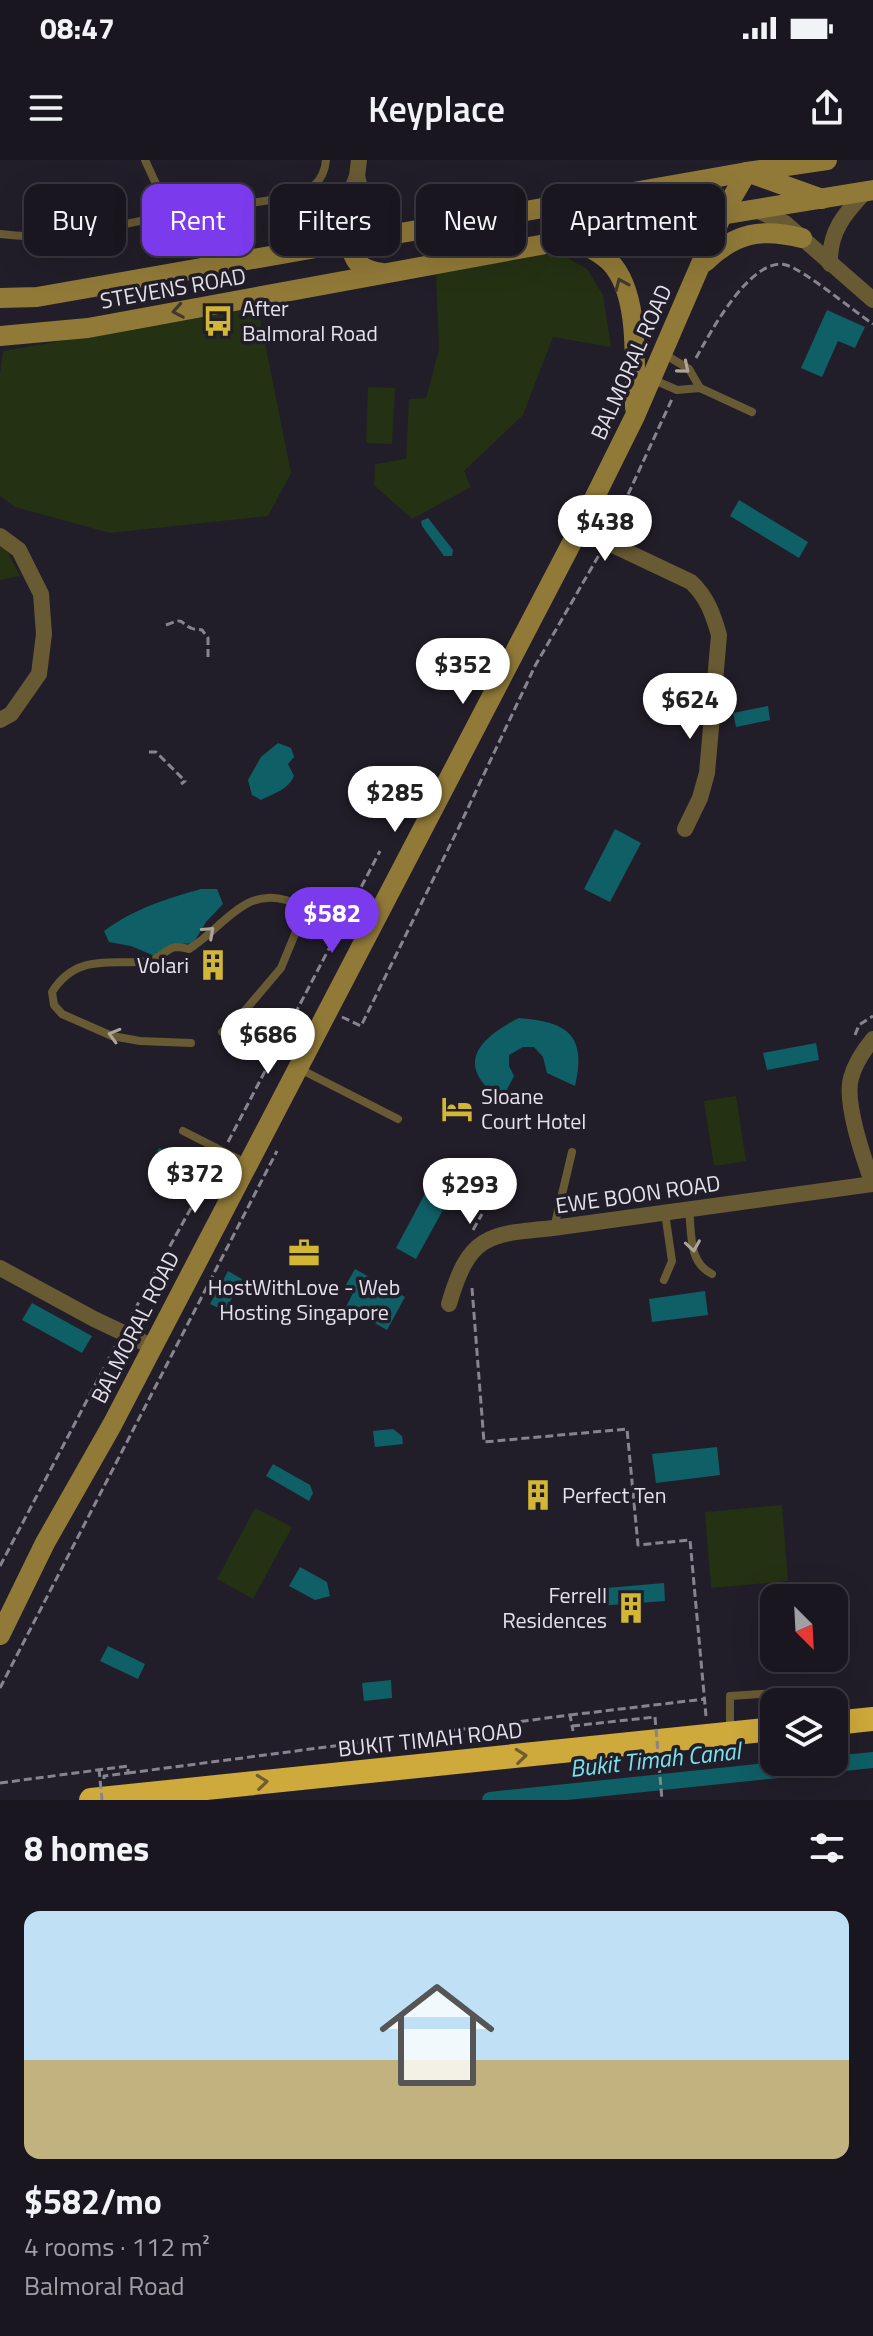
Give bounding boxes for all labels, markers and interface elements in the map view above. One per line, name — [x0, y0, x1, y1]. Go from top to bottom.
text: 08:47 — [40, 5, 115, 51]
text: Keyplace — [368, 81, 505, 136]
icon: menu — [24, 86, 68, 130]
icon: share — [805, 86, 849, 130]
chip: Buy — [24, 184, 126, 256]
chip: Rent — [142, 184, 254, 256]
chip: Filters — [270, 184, 400, 256]
chip: New — [416, 184, 526, 256]
chip: Apartment — [542, 184, 725, 256]
street label: STEVENS ROAD — [97, 258, 249, 318]
one-way arrow — [614, 278, 631, 292]
street label: BALMORAL ROAD — [582, 279, 680, 445]
place label: After Balmoral Road — [242, 291, 378, 350]
one-way arrow — [171, 302, 185, 319]
bus stop icon: After Balmoral Road — [201, 304, 235, 338]
one-way arrow — [674, 359, 689, 373]
pin: $438 — [558, 495, 652, 563]
text: $438 — [576, 501, 634, 540]
pin: $352 — [416, 638, 510, 706]
text: $352 — [434, 644, 492, 683]
pin: $624 — [643, 673, 737, 741]
text: $624 — [661, 679, 719, 718]
pin: $285 — [348, 766, 442, 834]
text: $285 — [366, 772, 424, 811]
pin: $582 — [285, 887, 379, 955]
text: $582 — [303, 893, 361, 932]
one-way arrow — [200, 927, 215, 942]
place label: Volari — [137, 948, 189, 982]
building icon: Volari — [196, 948, 230, 982]
pin: $686 — [221, 1008, 315, 1076]
text: $686 — [239, 1014, 297, 1053]
one-way arrow — [107, 1028, 121, 1044]
place label: Sloane Court Hotel — [481, 1079, 586, 1138]
hotel icon: Sloane Court Hotel — [440, 1092, 474, 1126]
pin: $372 — [148, 1147, 242, 1215]
text: $372 — [166, 1153, 224, 1192]
pin: $293 — [423, 1158, 517, 1226]
text: $293 — [441, 1164, 499, 1203]
street label: EWE BOON ROAD — [553, 1166, 723, 1222]
office icon: HostWithLove - Web Hosting Singapore — [287, 1236, 321, 1270]
one-way arrow — [684, 1239, 701, 1253]
street label: BALMORAL ROAD — [82, 1245, 188, 1409]
place label: HostWithLove - Web Hosting Singapore — [208, 1270, 400, 1329]
building icon: Perfect Ten — [521, 1478, 555, 1512]
place label: Perfect Ten — [562, 1478, 667, 1512]
place label: Ferrell Residences — [502, 1578, 607, 1637]
north arrow — [760, 1584, 848, 1672]
map controls — [760, 1584, 848, 1776]
building icon: Ferrell Residences — [614, 1591, 648, 1625]
button: layers — [760, 1688, 848, 1776]
street label: BUKIT TIMAH ROAD — [336, 1712, 524, 1766]
water label: Bukit Timah Canal — [568, 1732, 745, 1786]
one-way arrow — [515, 1748, 528, 1765]
one-way arrow — [256, 1774, 269, 1791]
text: 8 homes — [24, 1822, 149, 1874]
icon: filters — [805, 1826, 849, 1870]
icon: home — [365, 1963, 509, 2107]
text: $582/mo — [24, 2175, 162, 2227]
text: 4 rooms · 112 m² — [24, 2227, 210, 2266]
text: Balmoral Road — [24, 2266, 185, 2305]

